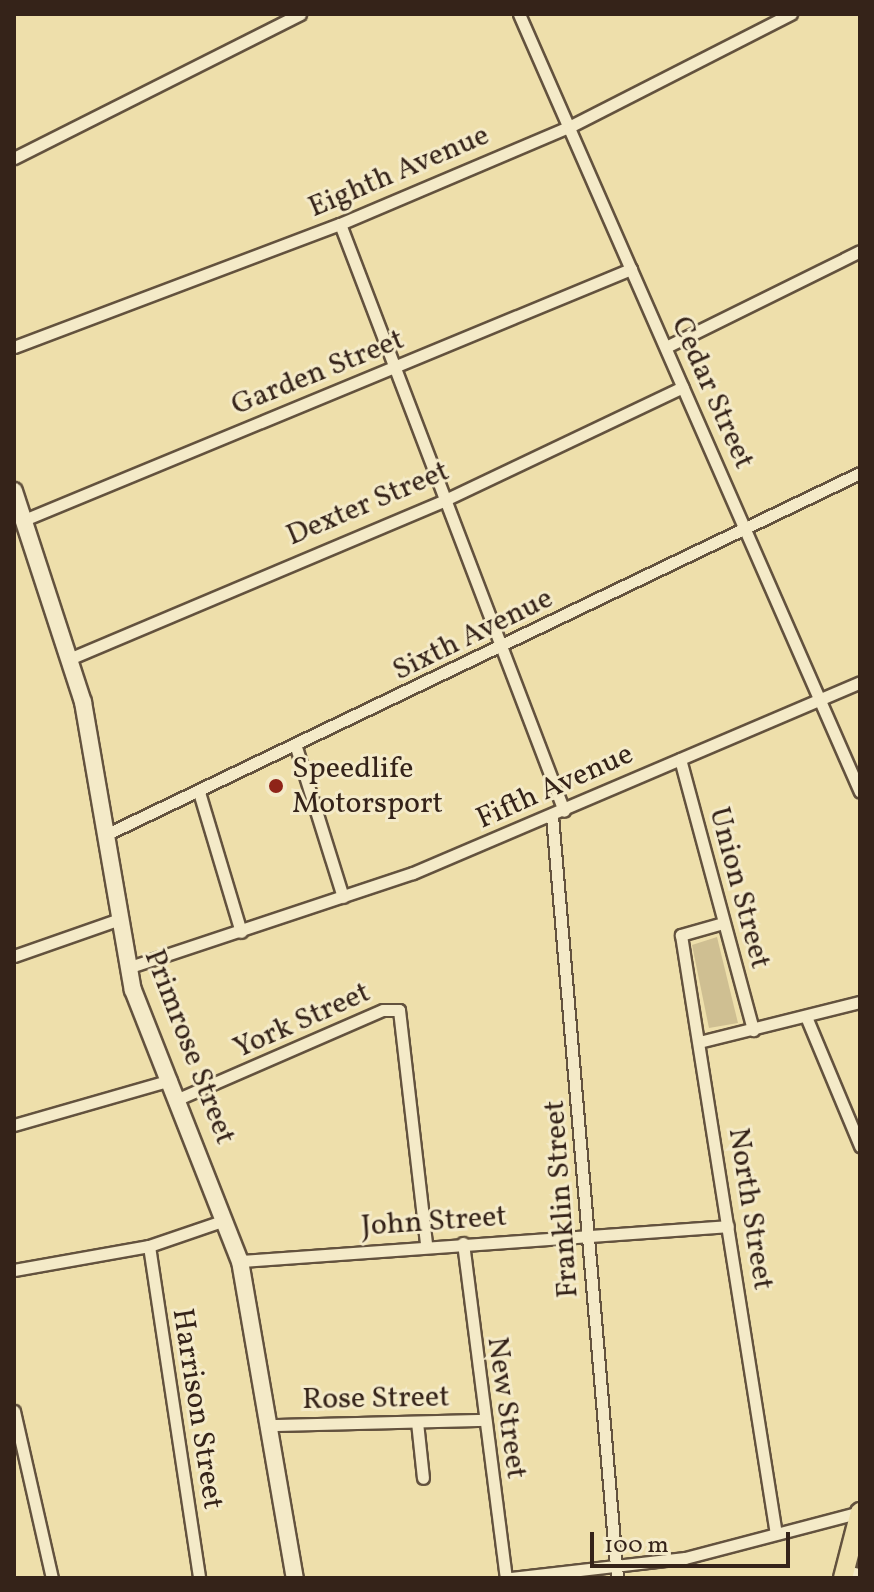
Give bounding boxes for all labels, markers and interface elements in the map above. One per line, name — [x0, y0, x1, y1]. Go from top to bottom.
street label: Eighth Avenue — [303, 118, 495, 226]
street label: Cedar Street — [662, 311, 762, 475]
street label: Garden Street — [226, 322, 410, 424]
street label: Dexter Street — [281, 454, 455, 554]
street label: Sixth Avenue — [387, 581, 559, 689]
street label: Fifth Avenue — [471, 736, 639, 838]
place label: Speedlife Motorsport — [292, 751, 443, 822]
marker: Speedlife Motorsport — [267, 777, 285, 795]
street label: Union Street — [700, 803, 778, 973]
street label: Primrose Street — [135, 944, 243, 1150]
street label: York Street — [228, 975, 376, 1067]
street label: Franklin Street — [537, 1099, 587, 1299]
street label: North Street — [719, 1125, 781, 1293]
street label: John Street — [360, 1199, 508, 1245]
street label: Harrison Street — [163, 1306, 231, 1512]
street label: New Street — [478, 1334, 534, 1482]
street label: Rose Street — [302, 1380, 450, 1418]
scale bar — [594, 1516, 794, 1566]
text: 100 m — [604, 1529, 669, 1563]

